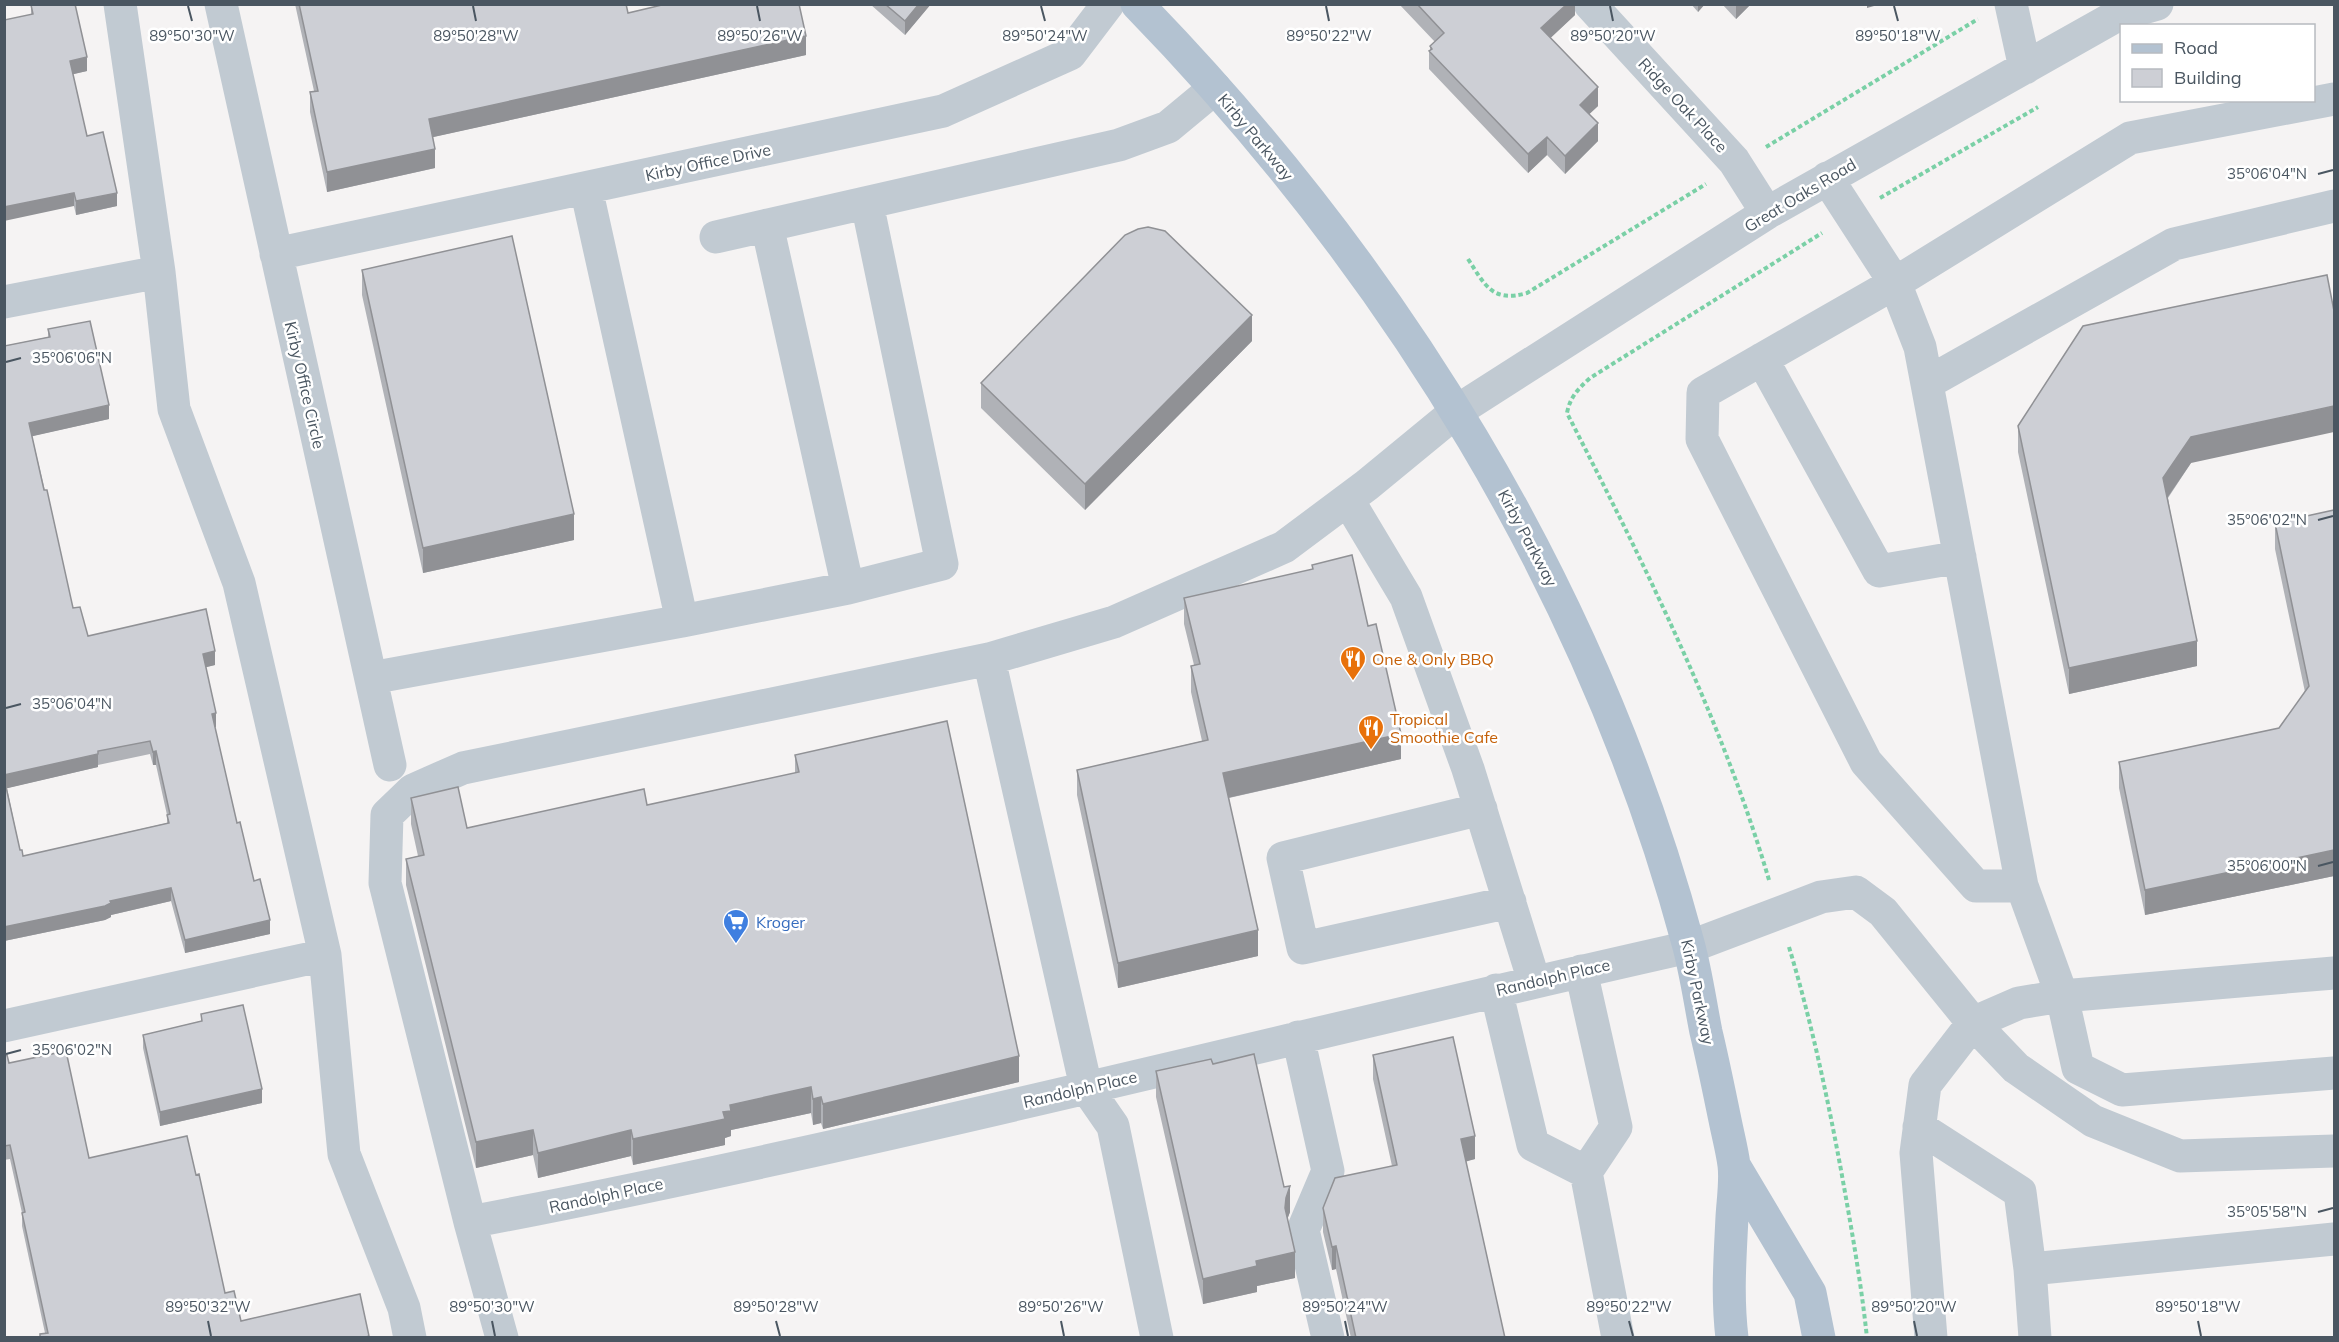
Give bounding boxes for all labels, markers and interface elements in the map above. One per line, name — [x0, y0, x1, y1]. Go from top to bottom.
legend — [2120, 24, 2315, 102]
text: 89°50'30"W — [149, 26, 235, 45]
text: 89°50'28"W — [433, 26, 519, 45]
text: 89°50'26"W — [717, 26, 803, 45]
text: 89°50'24"W — [1002, 26, 1088, 45]
text: 89°50'22"W — [1286, 26, 1372, 45]
text: 89°50'20"W — [1570, 26, 1656, 45]
text: 89°50'18"W — [1855, 26, 1941, 45]
text: Road — [2174, 36, 2218, 59]
street label: Ridge Oak Place — [1634, 54, 1732, 156]
text: Building — [2174, 66, 2242, 89]
street label: Kirby Parkway — [1214, 90, 1298, 185]
street label: Kirby Office Drive — [643, 139, 773, 185]
street label: Great Oaks Road — [1740, 154, 1860, 236]
text: 35°06'04"N — [2227, 164, 2307, 183]
street label: Kirby Office Circle — [281, 319, 329, 451]
text: 35°06'06"N — [32, 348, 112, 367]
street label: Kirby Parkway — [1494, 486, 1562, 590]
text: 35°06'02"N — [2227, 510, 2307, 529]
restaurant icon: One & Only BBQ — [1338, 644, 1368, 682]
place label: One & Only BBQ — [1372, 649, 1494, 669]
text: 35°06'04"N — [32, 694, 112, 713]
place label: Tropical Smoothie Cafe — [1390, 709, 1498, 747]
restaurant icon: Tropical Smoothie Cafe — [1356, 713, 1386, 751]
text: 35°06'00"N — [2227, 856, 2307, 875]
supermarket icon: Kroger — [721, 907, 751, 945]
place label: Kroger — [756, 912, 805, 932]
street label: Kirby Parkway — [1677, 938, 1719, 1047]
street label: Randolph Place — [1494, 954, 1612, 1000]
text: 35°06'02"N — [32, 1040, 112, 1059]
street label: Randolph Place — [1021, 1066, 1139, 1112]
street label: Randolph Place — [547, 1173, 665, 1217]
text: 35°05'58"N — [2227, 1202, 2307, 1221]
text: 89°50'32"W — [165, 1297, 251, 1316]
text: 89°50'30"W — [449, 1297, 535, 1316]
text: 89°50'28"W — [733, 1297, 819, 1316]
text: 89°50'26"W — [1018, 1297, 1104, 1316]
text: 89°50'24"W — [1302, 1297, 1388, 1316]
text: 89°50'22"W — [1586, 1297, 1672, 1316]
text: 89°50'20"W — [1871, 1297, 1957, 1316]
text: 89°50'18"W — [2155, 1297, 2241, 1316]

